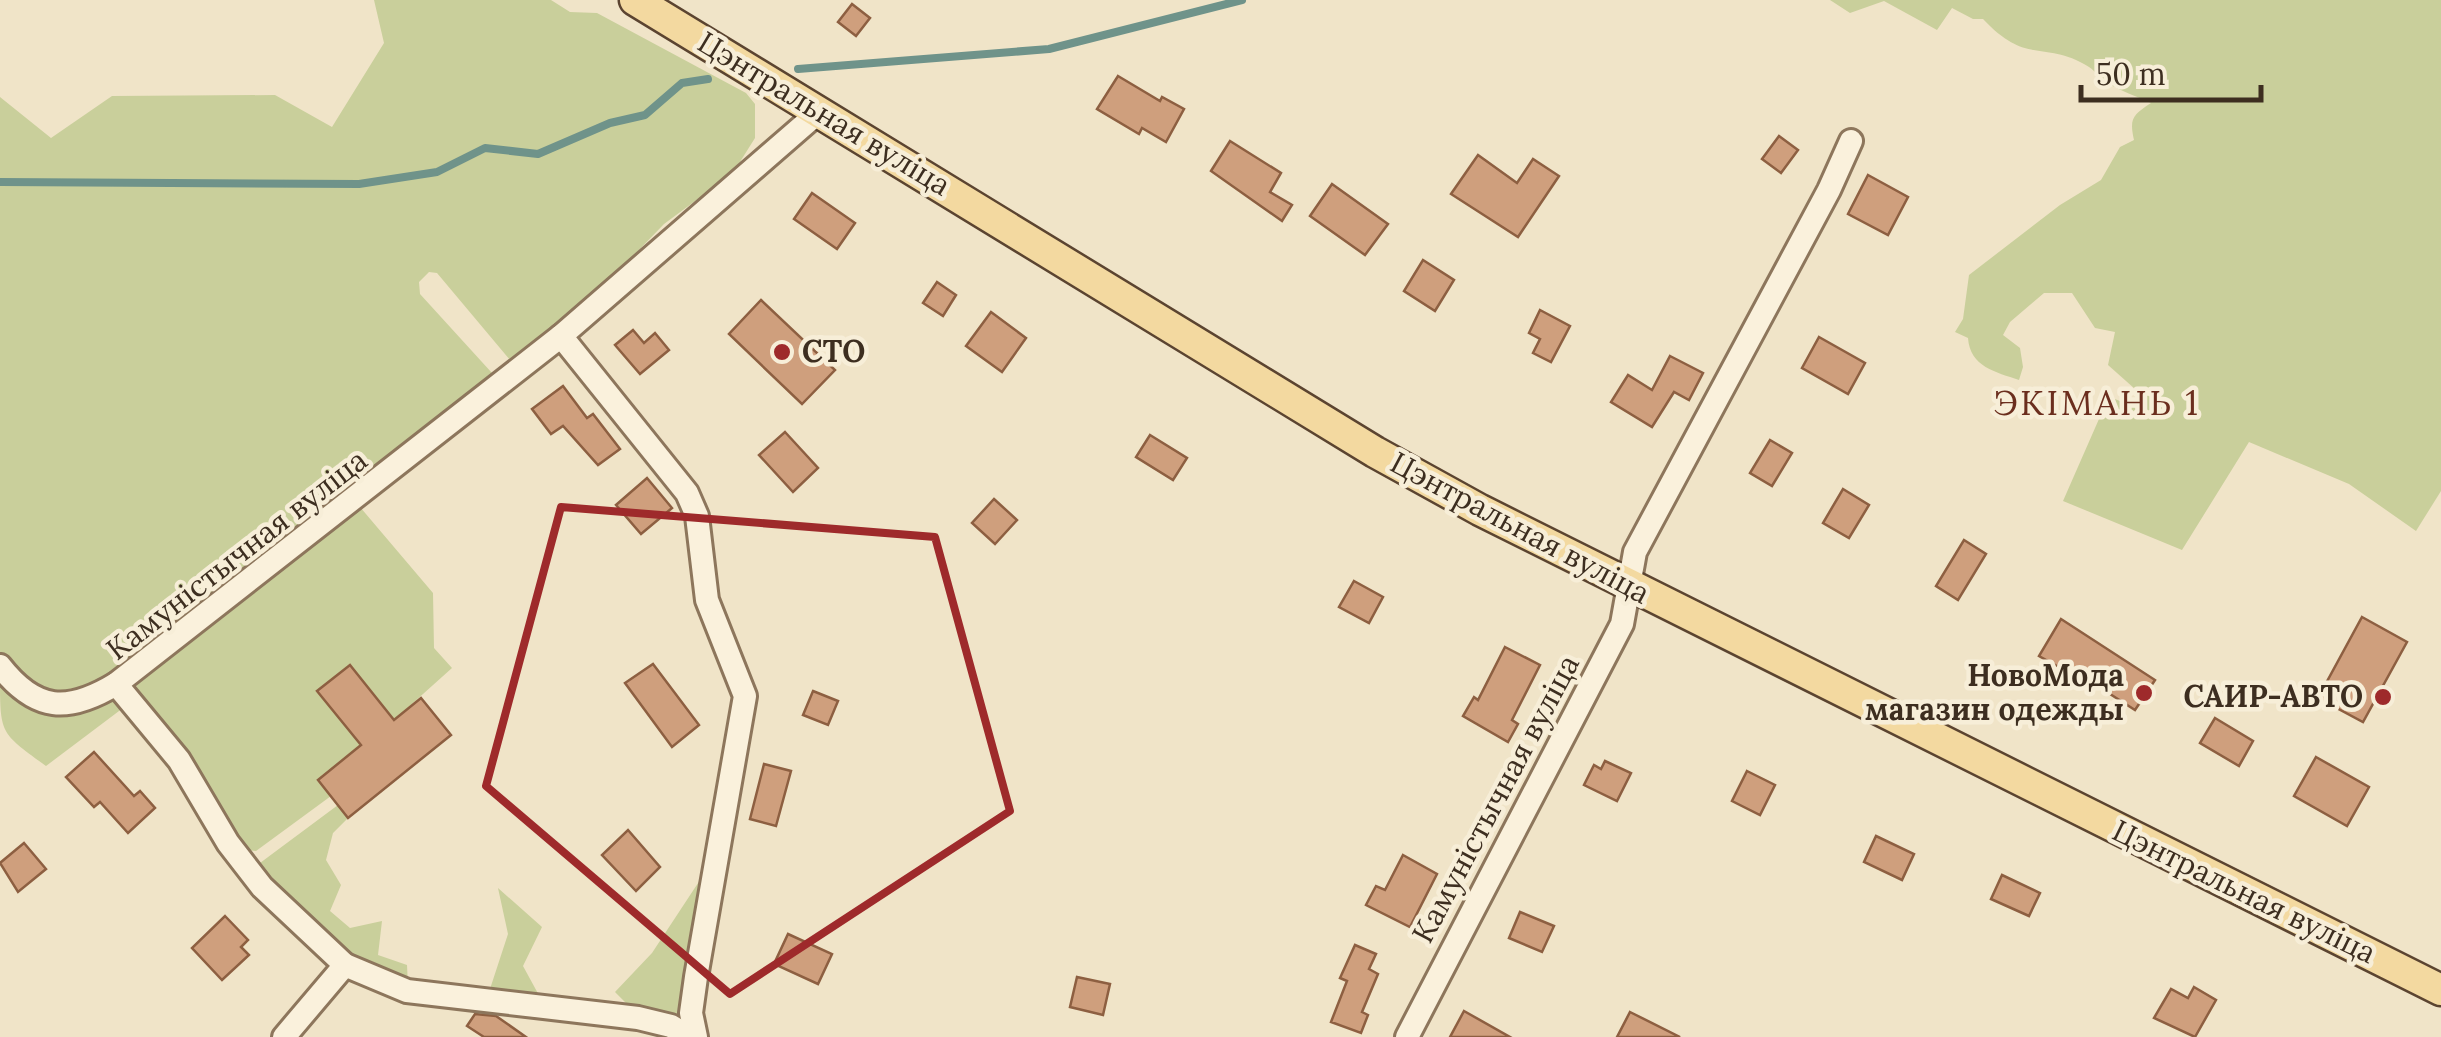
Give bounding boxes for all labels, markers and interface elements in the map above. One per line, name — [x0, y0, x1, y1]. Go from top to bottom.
street label: Цэнтральная вуліца — [691, 23, 958, 205]
scale bar — [2081, 40, 2261, 102]
text: 50 m — [2096, 55, 2166, 93]
place label: СТО — [802, 332, 865, 370]
marker: СТО — [771, 341, 793, 363]
district label: ЭКІМАНЬ 1 — [1993, 380, 2201, 425]
street label: Камуністычная вуліца — [98, 441, 375, 669]
street label: Цэнтральная вуліца — [1384, 443, 1657, 612]
street label: Камуністычная вуліца — [1403, 648, 1588, 950]
place label: НовоМода магазин одежды — [1865, 656, 2124, 728]
place label: САИР-АВТО — [2183, 677, 2363, 715]
marker: НовоМода магазин одежды — [2133, 682, 2155, 704]
marker: САИР-АВТО — [2372, 686, 2394, 708]
street label: Цэнтральная вуліца — [2106, 811, 2382, 972]

